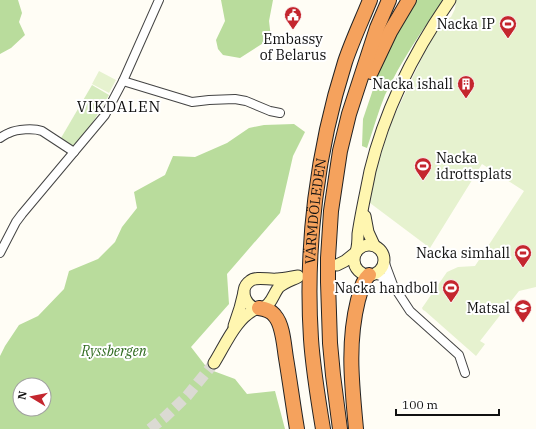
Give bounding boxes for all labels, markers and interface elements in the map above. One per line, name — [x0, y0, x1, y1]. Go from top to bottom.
public building icon: Embassy of Belarus — [283, 5, 303, 30]
sports icon: Nacka IP — [498, 14, 518, 39]
place label: Nacka IP — [437, 15, 495, 33]
place label: Embassy of Belarus — [260, 30, 326, 64]
building icon: Nacka ishall — [456, 74, 476, 99]
place label: Nacka ishall — [372, 75, 453, 93]
district label: VIKDALEN — [77, 97, 161, 116]
place label: Nacka idrottsplats — [436, 149, 512, 183]
street label: VÄRMDÖLEDEN — [301, 156, 330, 265]
sports icon: Nacka idrottsplats — [413, 156, 433, 181]
sports icon: Nacka simhall — [513, 243, 533, 268]
place label: Nacka simhall — [416, 244, 510, 262]
sports icon: Nacka handboll — [441, 278, 461, 303]
place label: Nacka handboll — [335, 279, 438, 297]
school or university icon: Matsal — [513, 298, 533, 323]
place label: Matsal — [467, 299, 510, 317]
park label: Ryssbergen — [80, 342, 147, 360]
north arrow — [12, 377, 52, 417]
text: N — [15, 389, 30, 401]
scale bar — [396, 391, 499, 417]
text: 100 m — [402, 397, 438, 412]

